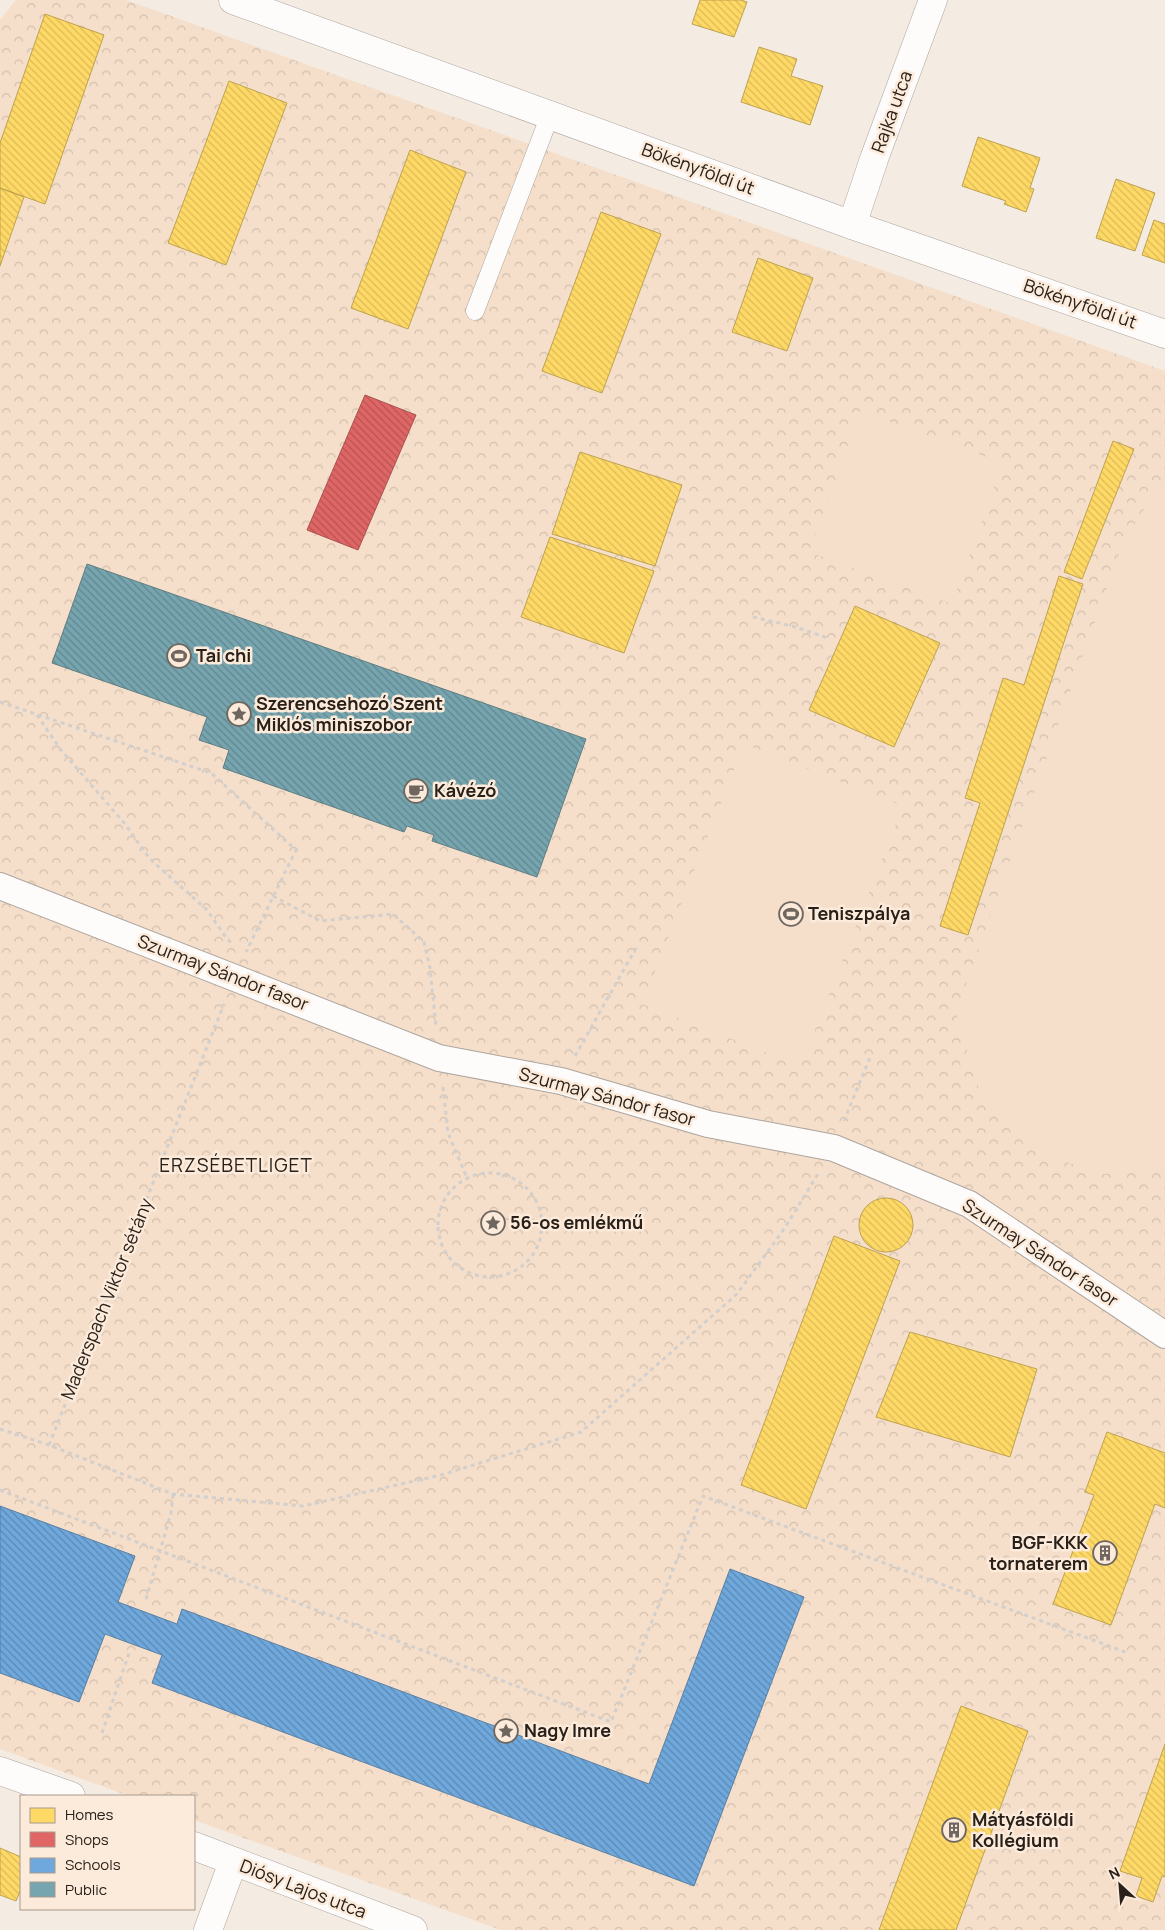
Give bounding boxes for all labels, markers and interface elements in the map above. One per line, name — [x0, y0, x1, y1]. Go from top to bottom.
street label: Rajka utca — [865, 67, 917, 156]
street label: Bökényföldi út — [639, 137, 758, 200]
street label: Bökényföldi út — [1020, 272, 1140, 334]
sports icon: Tai chi — [166, 643, 192, 669]
place label: Tai chi — [196, 643, 251, 667]
place label: Szerencsehozó Szent Miklós miniszobor — [256, 691, 443, 736]
place icon: Szerencsehozó Szent Miklós miniszobor — [226, 701, 252, 727]
cafe icon: Kávézó — [403, 778, 429, 804]
place label: Kávézó — [434, 778, 496, 802]
sports icon: Teniszpálya — [778, 901, 804, 927]
place label: Teniszpálya — [808, 901, 910, 925]
street label: Szurmay Sándor fasor — [134, 928, 313, 1016]
street label: Szurmay Sándor fasor — [517, 1061, 698, 1131]
district label: ERZSÉBETLIGET — [159, 1152, 313, 1178]
street label: Szurmay Sándor fasor — [958, 1193, 1124, 1312]
street label: Maderspach Viktor sétány — [55, 1194, 158, 1403]
place icon: 56-os emlékmű — [480, 1210, 506, 1236]
place label: 56-os emlékmű — [510, 1210, 643, 1234]
place label: BGF-KKK tornaterem — [989, 1530, 1088, 1575]
building icon: BGF-KKK tornaterem — [1092, 1540, 1118, 1566]
place icon: Nagy Imre — [493, 1718, 519, 1744]
place label: Nagy Imre — [524, 1718, 611, 1742]
legend — [20, 1795, 195, 1910]
text: Homes — [65, 1804, 114, 1825]
place label: Mátyásföldi Kollégium — [972, 1807, 1074, 1852]
building icon: Mátyásföldi Kollégium — [941, 1817, 967, 1843]
text: Shops — [65, 1829, 109, 1850]
street label: Diósy Lajos utca — [237, 1853, 370, 1923]
text: Schools — [65, 1854, 121, 1875]
north arrow — [1095, 1860, 1145, 1910]
text: N — [1105, 1862, 1123, 1884]
text: Public — [65, 1879, 107, 1900]

